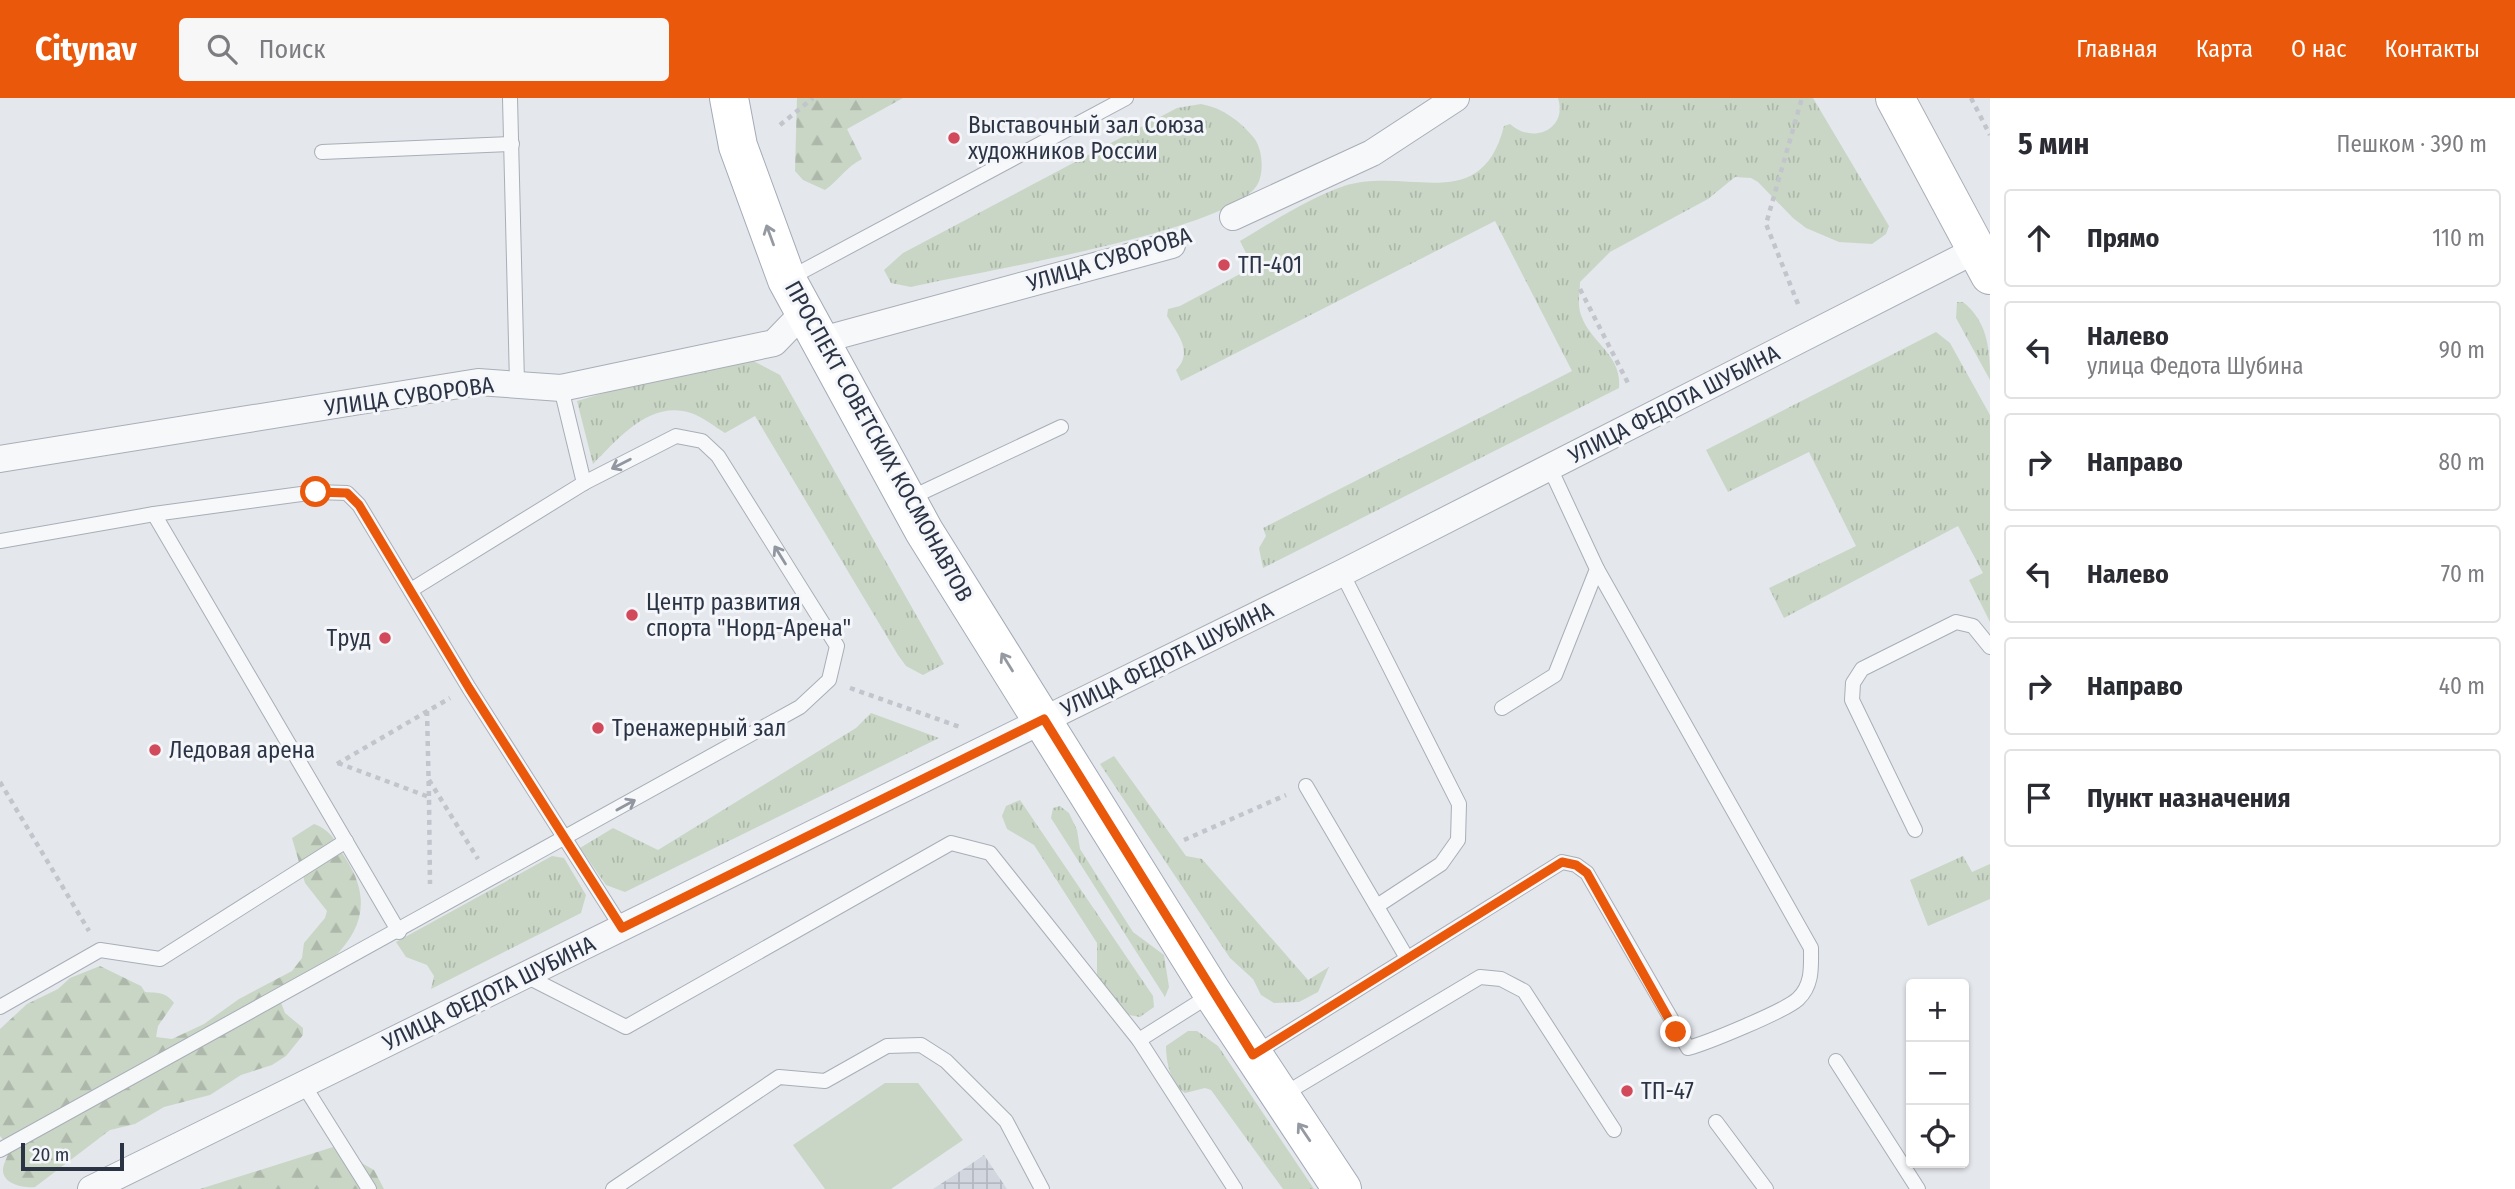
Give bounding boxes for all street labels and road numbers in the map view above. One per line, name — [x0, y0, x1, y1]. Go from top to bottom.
street label: УЛИЦА СУВОРОВА — [1023, 221, 1195, 298]
street label: ПРОСПЕКТ СОВЕТСКИХ КОСМОНАВТОВ — [779, 276, 979, 606]
street label: УЛИЦА ФЕДОТА ШУБИНА — [1563, 339, 1784, 470]
street label: УЛИЦА СУВОРОВА — [322, 370, 495, 422]
street label: УЛИЦА ФЕДОТА ШУБИНА — [1055, 595, 1278, 723]
street label: УЛИЦА ФЕДОТА ШУБИНА — [377, 929, 600, 1057]

